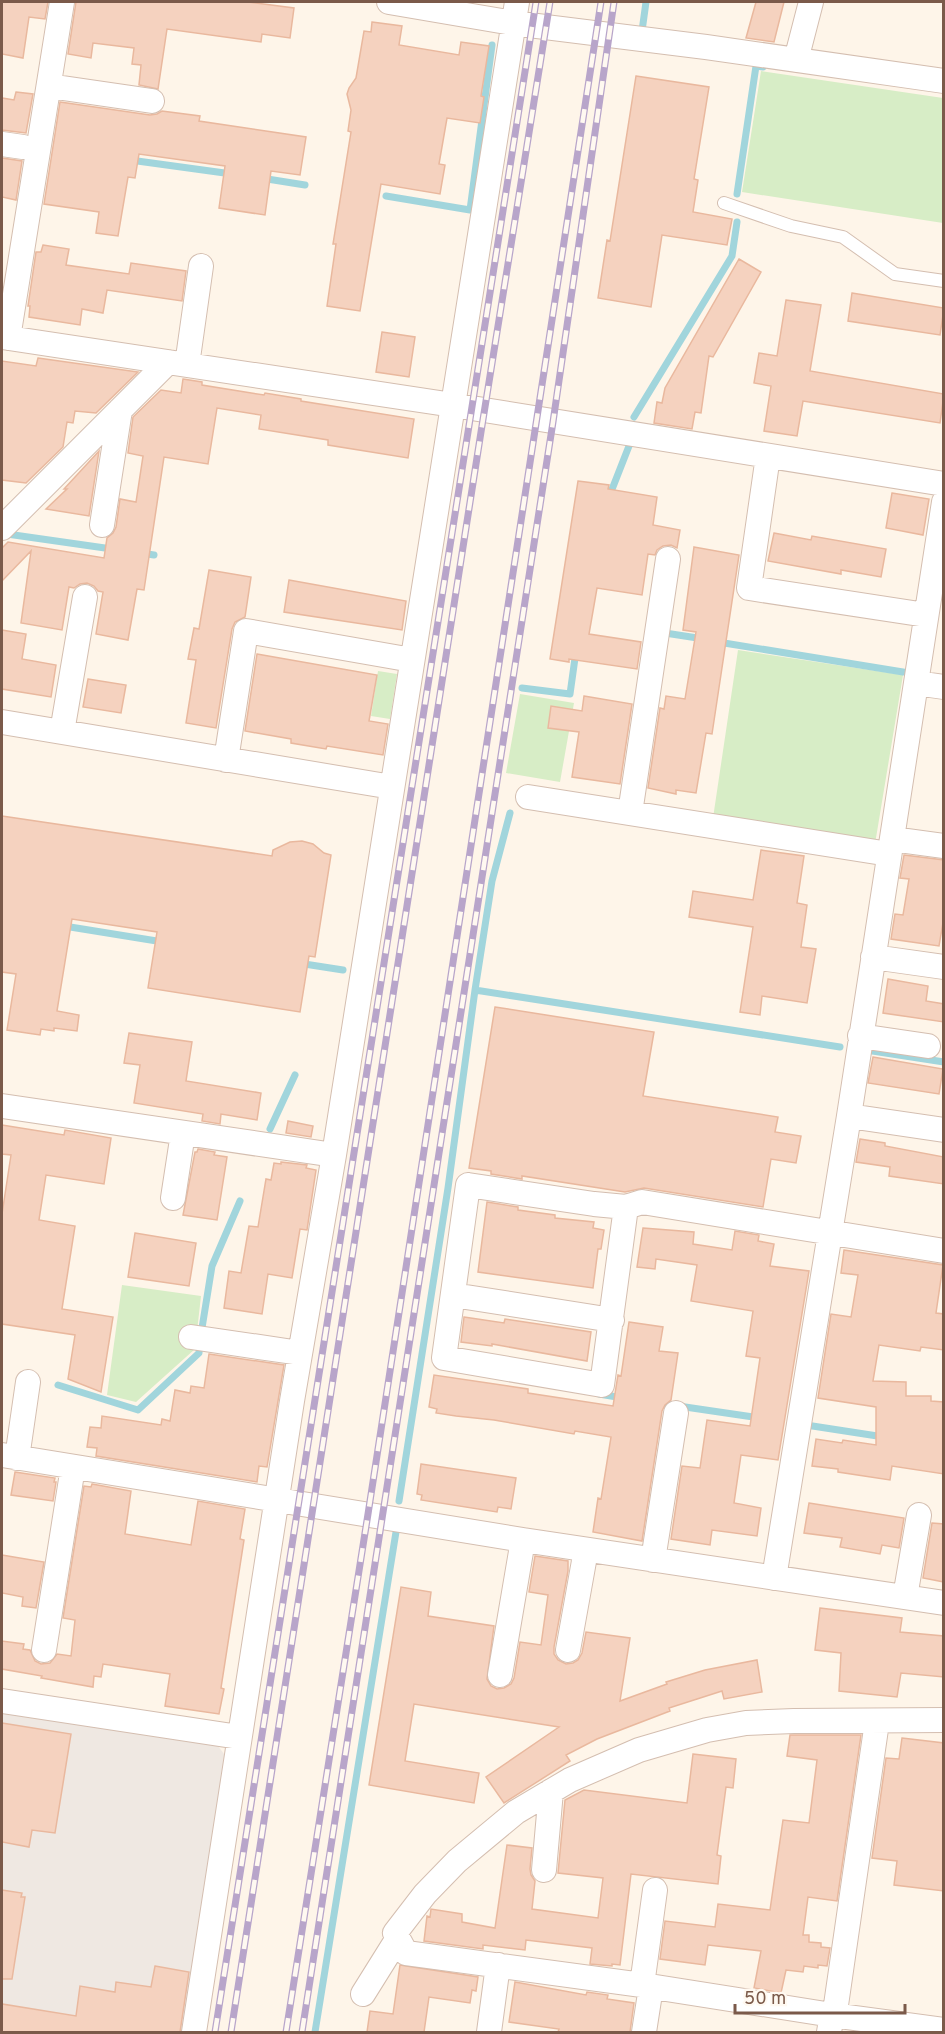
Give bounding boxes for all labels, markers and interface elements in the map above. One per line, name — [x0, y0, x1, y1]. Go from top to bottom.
scale bar — [735, 1977, 904, 2015]
text: 50 m — [744, 1988, 786, 2011]

